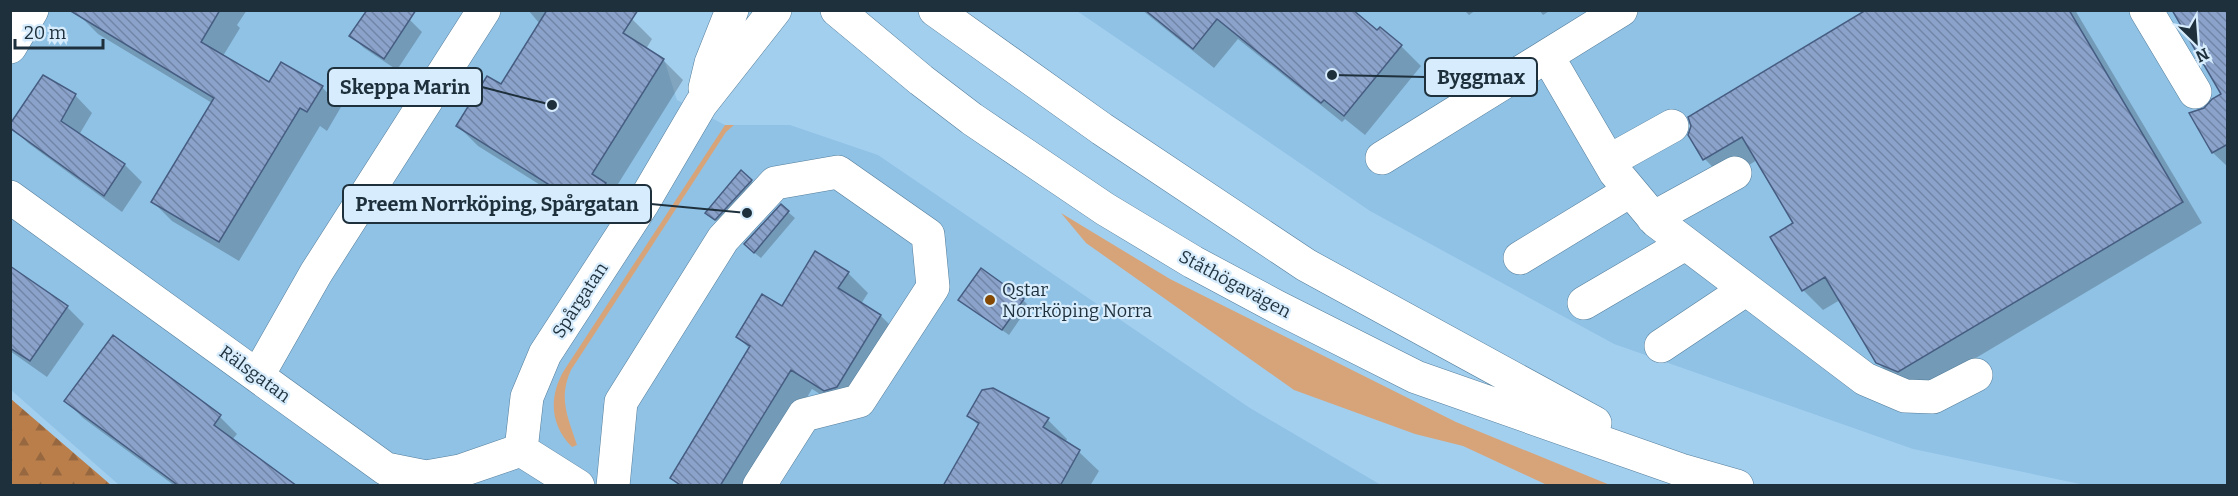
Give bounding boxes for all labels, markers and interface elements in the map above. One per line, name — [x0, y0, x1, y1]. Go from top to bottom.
scale bar — [15, 12, 104, 50]
north arrow — [2166, 12, 2226, 72]
text: 20 m — [24, 22, 66, 44]
text: N — [2193, 44, 2212, 66]
callout: Byggmax — [1425, 58, 1537, 96]
text: Byggmax — [1437, 65, 1526, 89]
callout: Skeppa Marin — [328, 68, 482, 106]
text: Skeppa Marin — [340, 75, 470, 99]
callout: Preem Norrköping, Spårgatan — [343, 185, 651, 223]
text: Preem Norrköping, Spårgatan — [355, 192, 639, 216]
street label: Ståthögavägen — [1175, 245, 1295, 323]
street label: Spårgatan — [547, 258, 613, 342]
place label: Qstar Norrköping Norra — [1002, 279, 1152, 322]
marker: Qstar Norrköping Norra — [983, 293, 997, 307]
street label: Rälsgatan — [215, 341, 295, 407]

